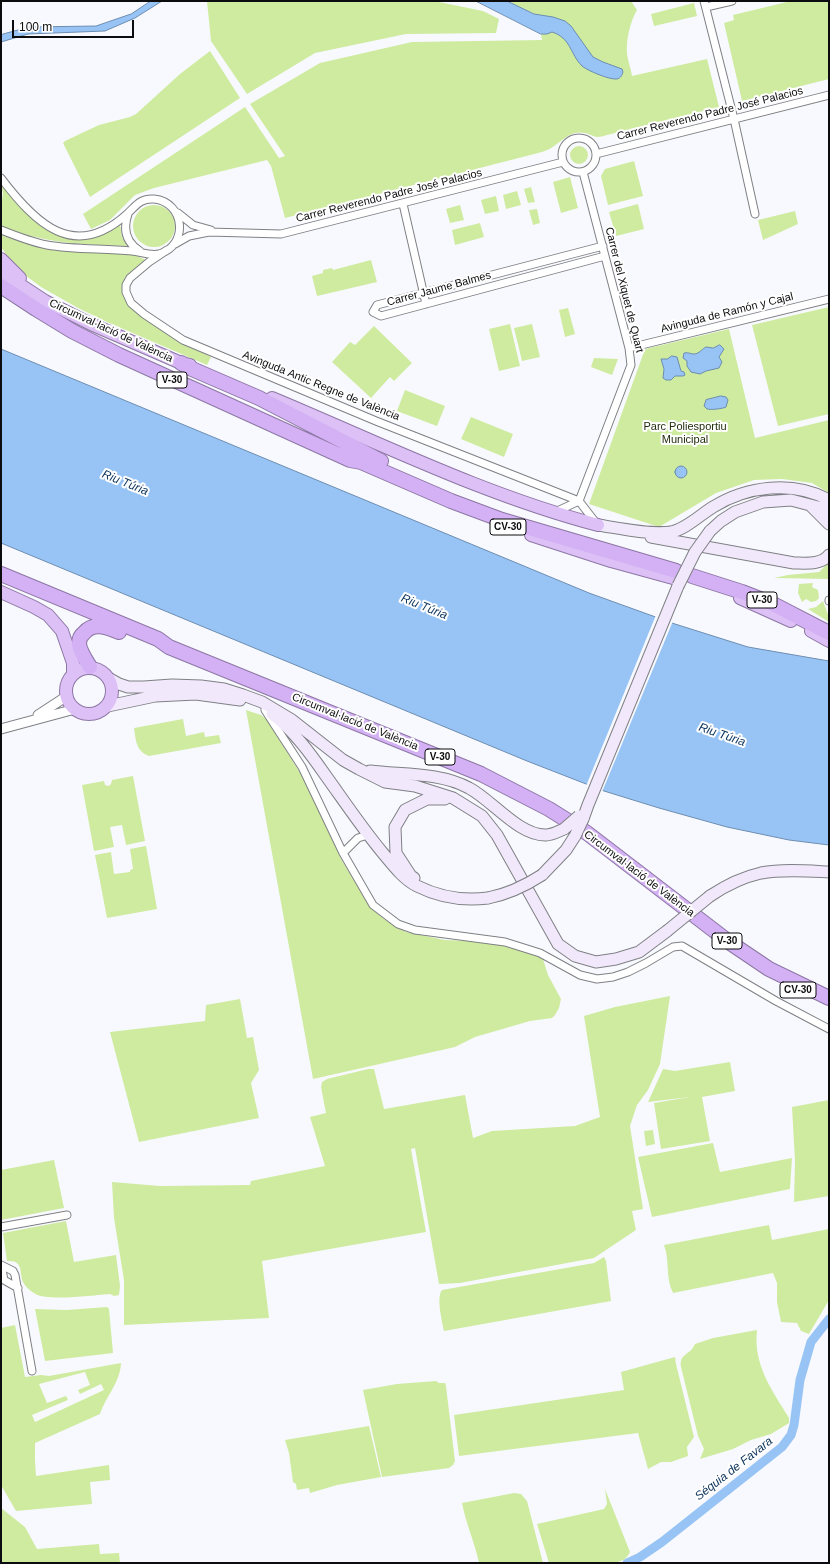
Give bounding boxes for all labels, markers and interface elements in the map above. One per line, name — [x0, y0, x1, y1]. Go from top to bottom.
scale bar — [14, 12, 136, 38]
text: 100 m — [19, 20, 52, 34]
street label: Carrer Reverendo Padre José Palacios — [616, 84, 804, 144]
street label: Carrer Reverendo Padre José Palacios — [295, 166, 483, 226]
street label: Carrer del Xiquet de Quart — [602, 226, 646, 354]
street label: Carrer Jaume Balmes — [386, 269, 492, 309]
street label: Avinguda de Ramón y Cajal — [659, 290, 795, 336]
street label: Circumval·lació de València — [47, 297, 175, 365]
street label: Avinguda Antic Regne de València — [240, 348, 402, 424]
road number: V-30 — [157, 372, 187, 388]
park label: Parc Poliesportiu Municipal — [643, 420, 727, 446]
water label: Riu Túria — [100, 467, 150, 499]
road number: CV-30 — [490, 519, 526, 535]
water label: Riu Túria — [399, 591, 449, 623]
road number: V-30 — [747, 592, 777, 608]
street label: Circumval·lació de València — [290, 691, 420, 753]
water label: Riu Túria — [697, 720, 747, 750]
road number: V-30 — [425, 749, 455, 765]
street label: Circumval·lació de València — [581, 828, 697, 920]
road number: V-30 — [712, 933, 742, 949]
road number: CV-30 — [780, 982, 816, 998]
water label: Séquia de Favara — [692, 1434, 776, 1504]

